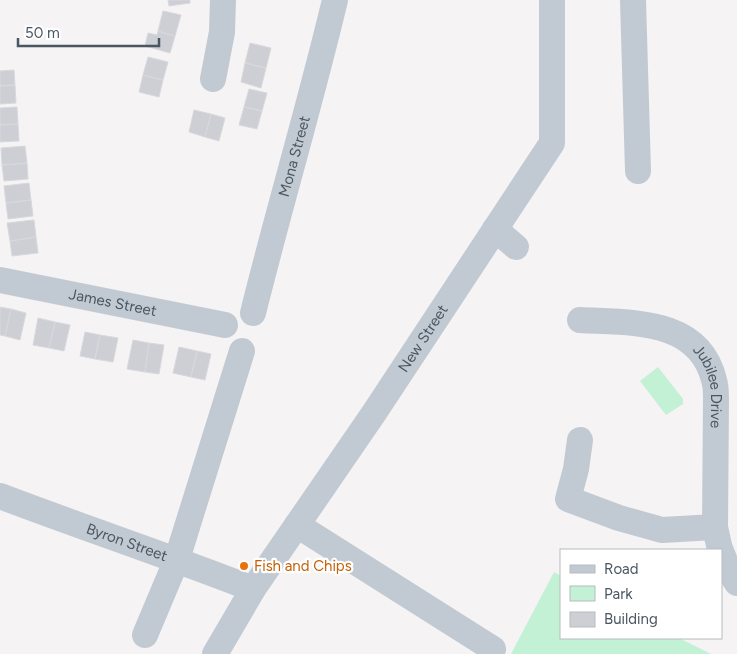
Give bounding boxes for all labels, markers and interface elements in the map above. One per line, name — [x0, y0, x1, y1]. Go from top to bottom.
scale bar — [18, 15, 159, 47]
text: 50 m — [25, 24, 60, 42]
street label: Mona Street — [275, 114, 314, 199]
street label: James Street — [67, 285, 159, 320]
street label: New Street — [394, 301, 452, 376]
street label: Jubilee Drive — [689, 341, 725, 428]
street label: Byron Street — [84, 519, 170, 565]
legend — [560, 549, 722, 639]
place label: Fish and Chips — [254, 557, 352, 575]
marker: Fish and Chips — [238, 560, 250, 572]
text: Road — [604, 560, 639, 578]
text: Park — [604, 585, 633, 603]
text: Building — [604, 610, 658, 628]

